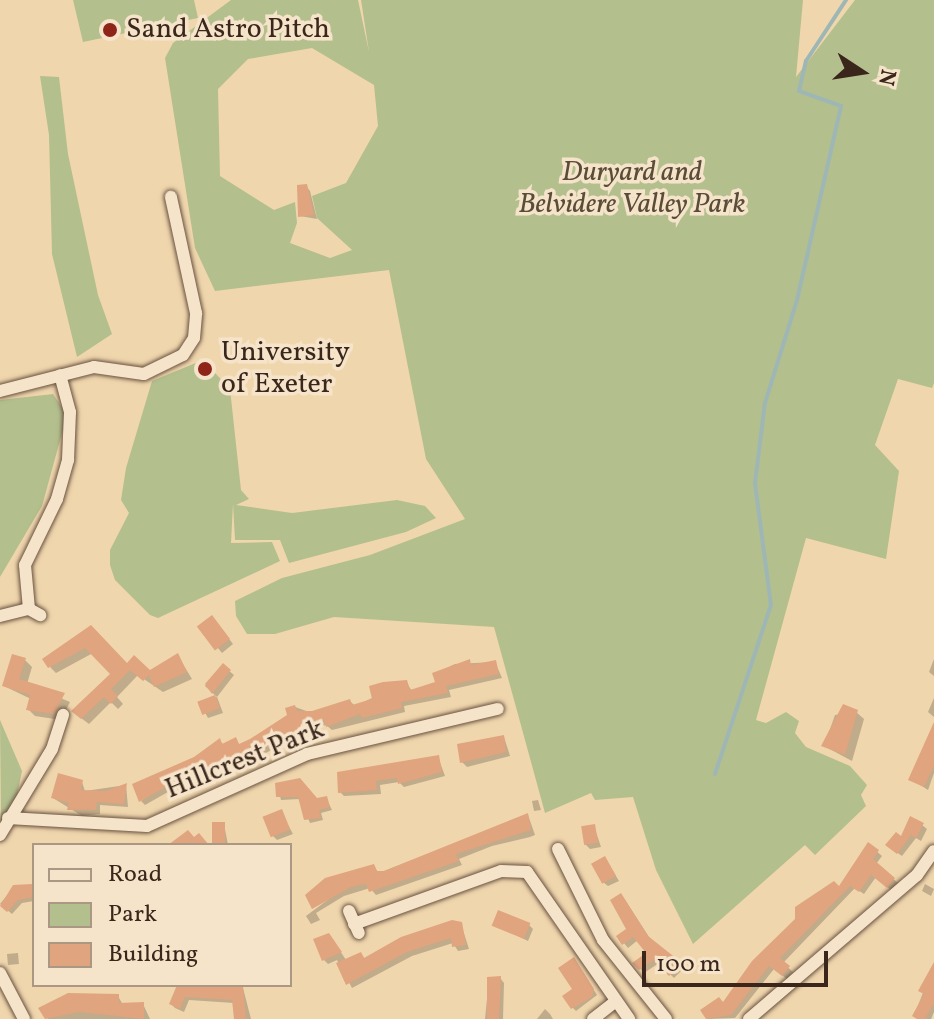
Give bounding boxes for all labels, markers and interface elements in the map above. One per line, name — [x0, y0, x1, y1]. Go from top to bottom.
place label: Sand Astro Pitch — [126, 13, 330, 47]
marker: Sand Astro Pitch — [101, 21, 119, 39]
north arrow — [822, 32, 902, 112]
text: N — [869, 66, 903, 88]
park label: Duryard and Belvidere Valley Park — [519, 156, 745, 222]
place label: University of Exeter — [221, 336, 350, 402]
marker: University of Exeter — [196, 360, 214, 378]
street label: Hillcrest Park — [161, 713, 329, 807]
legend — [32, 843, 292, 987]
text: Road — [108, 858, 162, 892]
text: Park — [108, 898, 157, 932]
scale bar — [646, 935, 832, 985]
text: Building — [108, 938, 198, 972]
text: 100 m — [656, 948, 721, 982]

